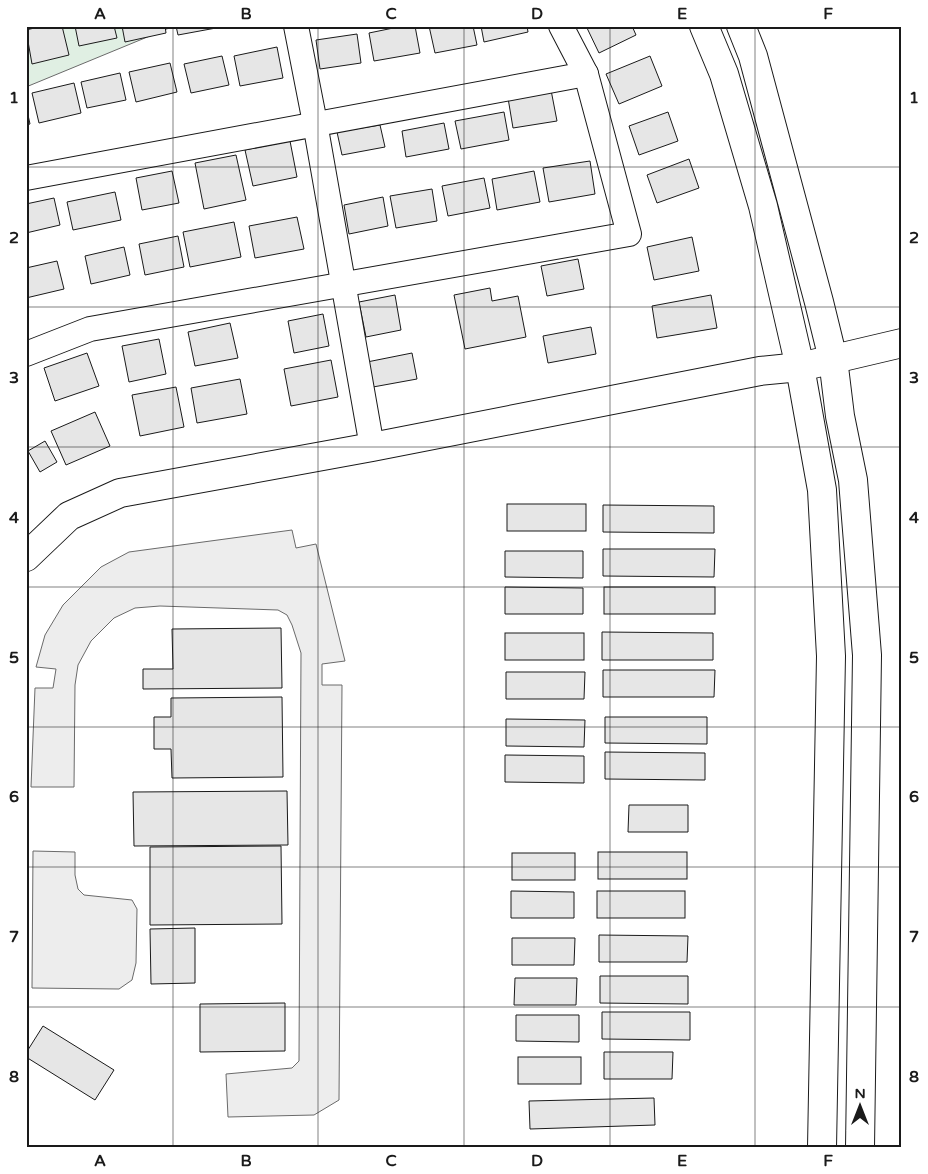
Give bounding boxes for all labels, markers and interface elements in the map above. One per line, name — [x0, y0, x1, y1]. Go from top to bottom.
text: A — [94, 4, 106, 24]
text: B — [240, 4, 252, 24]
text: C — [385, 4, 397, 24]
text: D — [531, 4, 543, 24]
text: E — [677, 4, 687, 24]
text: F — [823, 4, 833, 24]
text: 1 — [9, 88, 19, 108]
text: 1 — [909, 88, 919, 108]
text: 2 — [9, 228, 19, 248]
text: 2 — [909, 228, 919, 248]
text: 3 — [9, 368, 19, 388]
text: 3 — [909, 368, 919, 388]
text: 4 — [9, 508, 19, 528]
text: 4 — [909, 508, 919, 528]
text: 5 — [9, 648, 19, 668]
text: 5 — [909, 648, 919, 668]
text: 6 — [9, 787, 19, 807]
text: 6 — [909, 787, 919, 807]
text: 7 — [9, 927, 19, 947]
text: 7 — [909, 927, 919, 947]
text: 8 — [9, 1067, 19, 1087]
text: 8 — [909, 1067, 919, 1087]
north arrow — [836, 1082, 886, 1132]
text: N — [854, 1085, 866, 1102]
text: A — [94, 1151, 106, 1171]
text: B — [240, 1151, 252, 1171]
text: C — [385, 1151, 397, 1171]
text: D — [531, 1151, 543, 1171]
text: E — [677, 1151, 687, 1171]
text: F — [823, 1151, 833, 1171]

